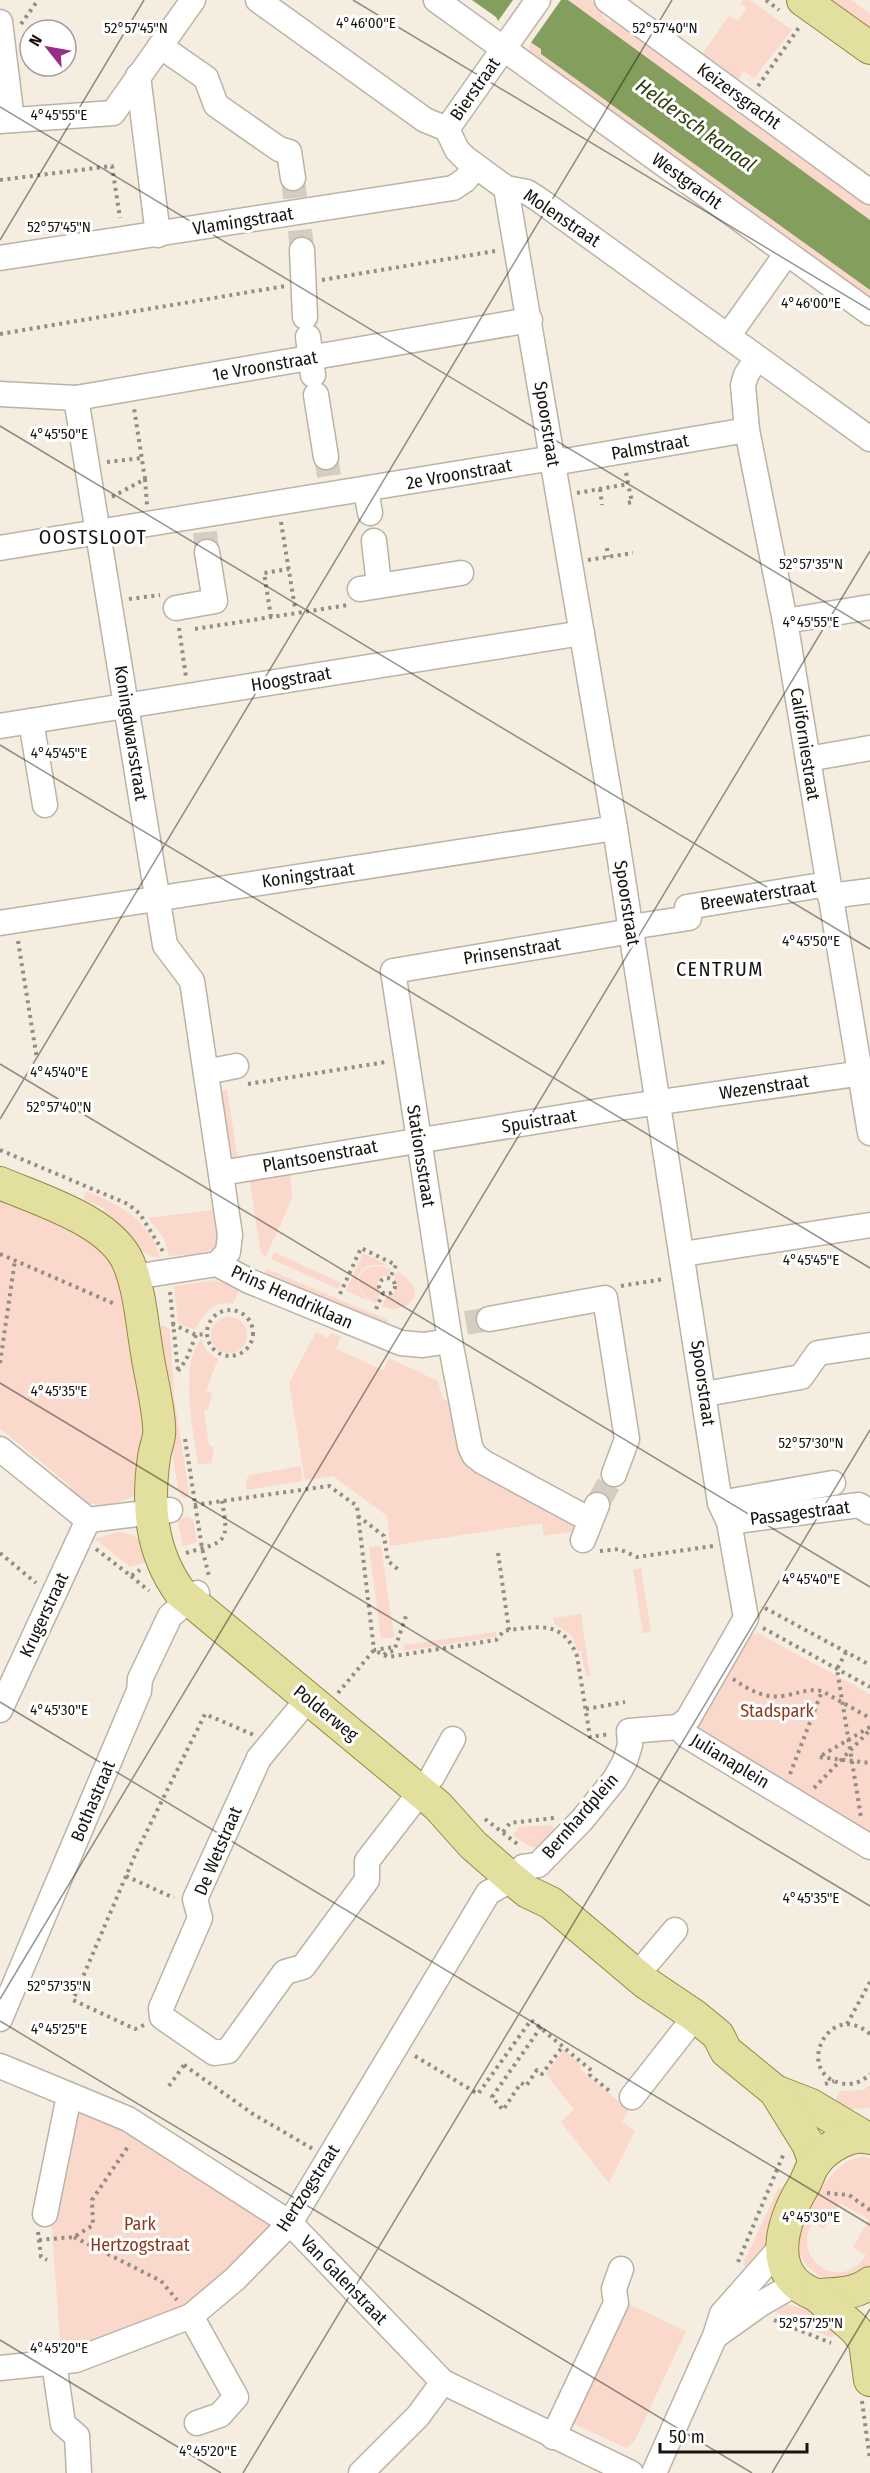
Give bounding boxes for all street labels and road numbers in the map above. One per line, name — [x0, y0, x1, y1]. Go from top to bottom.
street label: Bierstraat — [445, 53, 505, 125]
street label: Keizersgracht — [693, 58, 785, 134]
street label: Westgracht — [648, 148, 727, 214]
street label: Molenstraat — [519, 184, 605, 252]
street label: Vlamingstraat — [191, 202, 295, 240]
street label: 1e Vroonstraat — [211, 346, 319, 386]
street label: Spoorstraat — [529, 380, 565, 468]
street label: Palmstraat — [609, 429, 691, 465]
street label: 2e Vroonstraat — [405, 454, 514, 494]
street label: Hoogstraat — [249, 662, 333, 696]
street label: Koningdwarsstraat — [109, 664, 153, 802]
street label: Californiestraat — [785, 686, 825, 802]
street label: Koningstraat — [260, 858, 356, 892]
street label: Spoorstraat — [609, 859, 645, 947]
street label: Breewaterstraat — [698, 875, 818, 915]
street label: Prinsenstraat — [462, 932, 562, 970]
street label: Wezenstraat — [718, 1070, 810, 1104]
street label: Stationsstraat — [402, 1103, 440, 1209]
street label: Spuistraat — [500, 1104, 578, 1138]
street label: Plantsoenstraat — [261, 1135, 379, 1177]
street label: Prins Hendriklaan — [228, 1260, 356, 1334]
street label: Spoorstraat — [686, 1339, 720, 1427]
street label: Passagestraat — [749, 1496, 851, 1530]
street label: Krugerstraat — [15, 1569, 73, 1661]
street label: Polderweg — [289, 1680, 363, 1746]
street label: Julianaplein — [687, 1729, 773, 1793]
street label: Bothastraat — [66, 1757, 120, 1845]
street label: Bernhardplein — [537, 1769, 623, 1863]
street label: De Wetstraat — [189, 1803, 247, 1899]
street label: Hertzogstraat — [272, 2140, 344, 2236]
street label: Van Galenstraat — [296, 2231, 392, 2329]

